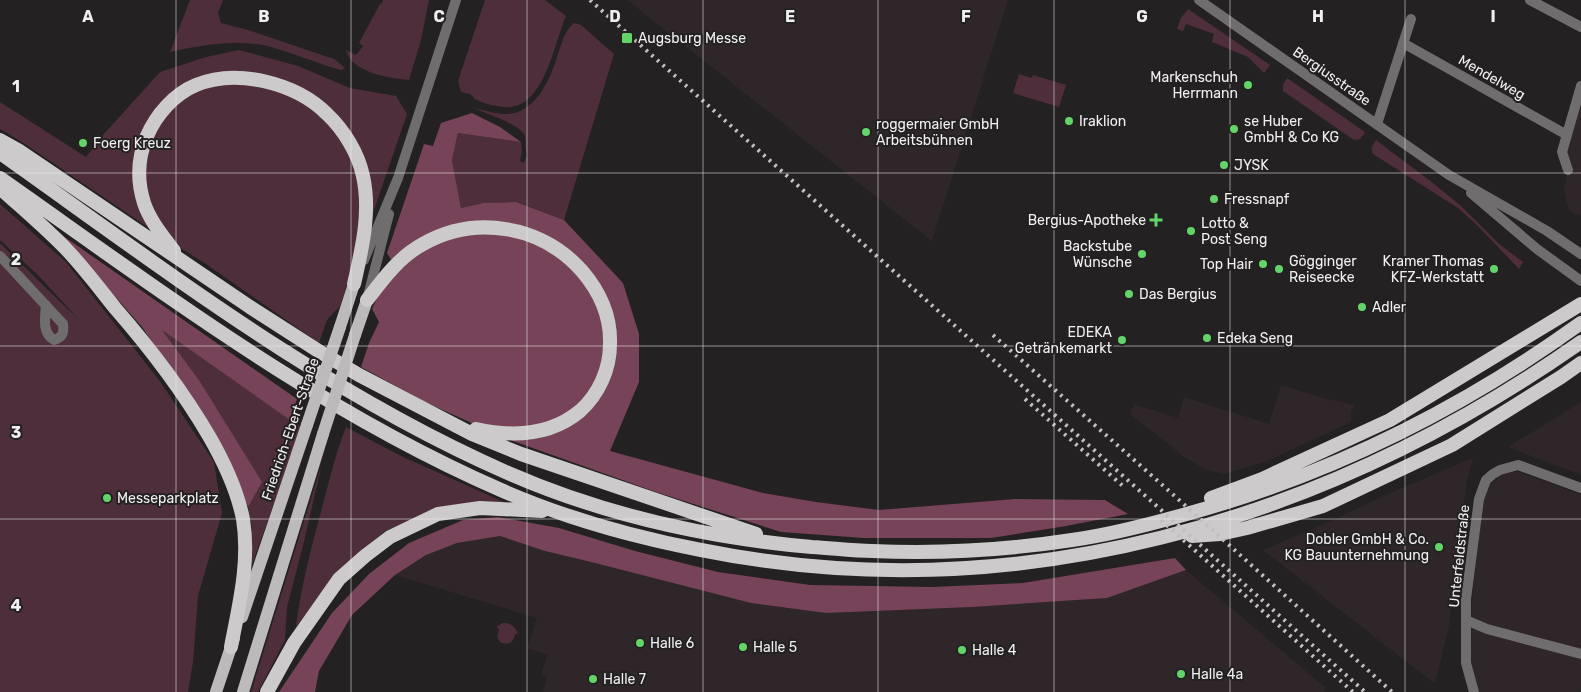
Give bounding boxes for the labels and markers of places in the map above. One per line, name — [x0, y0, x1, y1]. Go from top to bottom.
place label: Augsburg Messe — [638, 30, 746, 47]
marker: Augsburg Messe — [620, 31, 634, 45]
place label: Markenschuh Herrmann — [1150, 69, 1238, 102]
marker: Markenschuh Herrmann — [1242, 79, 1254, 91]
place label: Iraklion — [1079, 113, 1126, 130]
place label: se Huber GmbH & Co KG — [1244, 113, 1339, 146]
marker: Iraklion — [1063, 115, 1075, 127]
place label: roggermaier GmbH Arbeitsbühnen — [876, 116, 999, 149]
marker: se Huber GmbH & Co KG — [1228, 123, 1240, 135]
marker: roggermaier GmbH Arbeitsbühnen — [860, 126, 872, 138]
place label: Foerg Kreuz — [93, 135, 171, 152]
marker: Foerg Kreuz — [77, 137, 89, 149]
place label: JYSK — [1234, 157, 1269, 174]
marker: JYSK — [1218, 159, 1230, 171]
place label: Fressnapf — [1224, 191, 1290, 208]
marker: Fressnapf — [1208, 193, 1220, 205]
place label: Bergius-Apotheke — [1028, 212, 1146, 229]
marker: Bergius-Apotheke — [1150, 214, 1162, 226]
place label: Lotto & Post Seng — [1201, 215, 1267, 248]
marker: Lotto & Post Seng — [1185, 225, 1197, 237]
place label: Backstube Wünsche — [1063, 238, 1132, 271]
marker: Backstube Wünsche — [1136, 248, 1148, 260]
place label: Gögginger Reiseecke — [1289, 253, 1357, 286]
place label: Kramer Thomas KFZ-Werkstatt — [1383, 253, 1485, 286]
place label: Top Hair — [1200, 256, 1254, 273]
marker: Top Hair — [1257, 258, 1269, 270]
marker: Gögginger Reiseecke — [1273, 263, 1285, 275]
marker: Kramer Thomas KFZ-Werkstatt — [1488, 263, 1500, 275]
place label: Das Bergius — [1139, 286, 1217, 303]
marker: Das Bergius — [1123, 288, 1135, 300]
place label: Adler — [1372, 299, 1407, 316]
marker: Adler — [1356, 301, 1368, 313]
place label: EDEKA Getränkemarkt — [1015, 324, 1113, 357]
place label: Edeka Seng — [1217, 330, 1293, 347]
marker: Edeka Seng — [1201, 332, 1213, 344]
marker: EDEKA Getränkemarkt — [1116, 334, 1128, 346]
place label: Messeparkplatz — [117, 490, 219, 507]
marker: Messeparkplatz — [101, 492, 113, 504]
place label: Dobler GmbH & Co. KG Bauunternehmung — [1285, 531, 1429, 564]
marker: Dobler GmbH & Co. KG Bauunternehmung — [1433, 541, 1445, 553]
place label: Halle 6 — [650, 635, 694, 652]
marker: Halle 6 — [634, 637, 646, 649]
place label: Halle 5 — [753, 639, 797, 656]
marker: Halle 5 — [737, 641, 749, 653]
place label: Halle 4 — [972, 642, 1017, 659]
marker: Halle 4 — [956, 644, 968, 656]
place label: Halle 4a — [1191, 666, 1243, 683]
marker: Halle 4a — [1175, 668, 1187, 680]
place label: Halle 7 — [603, 671, 646, 688]
marker: Halle 7 — [587, 673, 599, 685]

